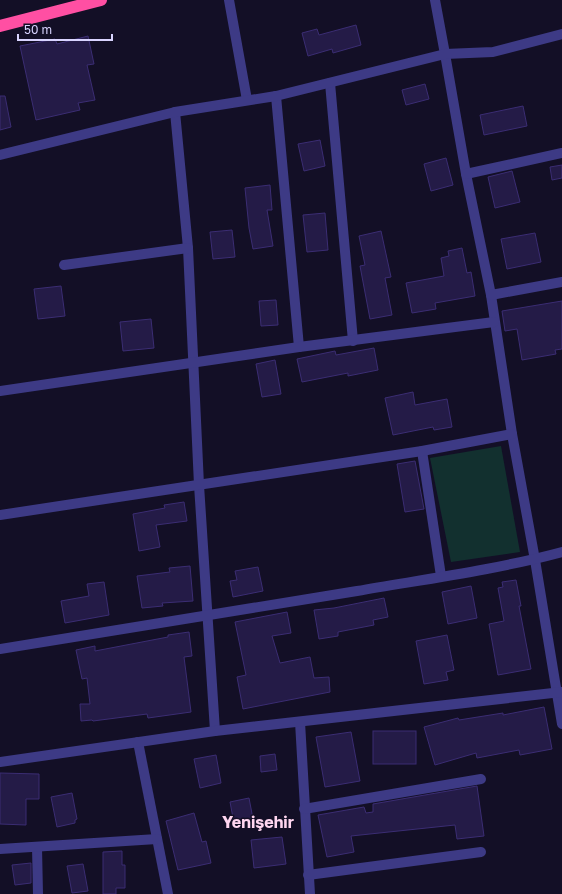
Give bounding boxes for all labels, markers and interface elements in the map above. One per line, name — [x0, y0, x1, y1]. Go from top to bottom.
scale bar — [18, 16, 112, 42]
text: 50 m — [24, 22, 52, 37]
district label: Yenişehir — [222, 812, 294, 832]

